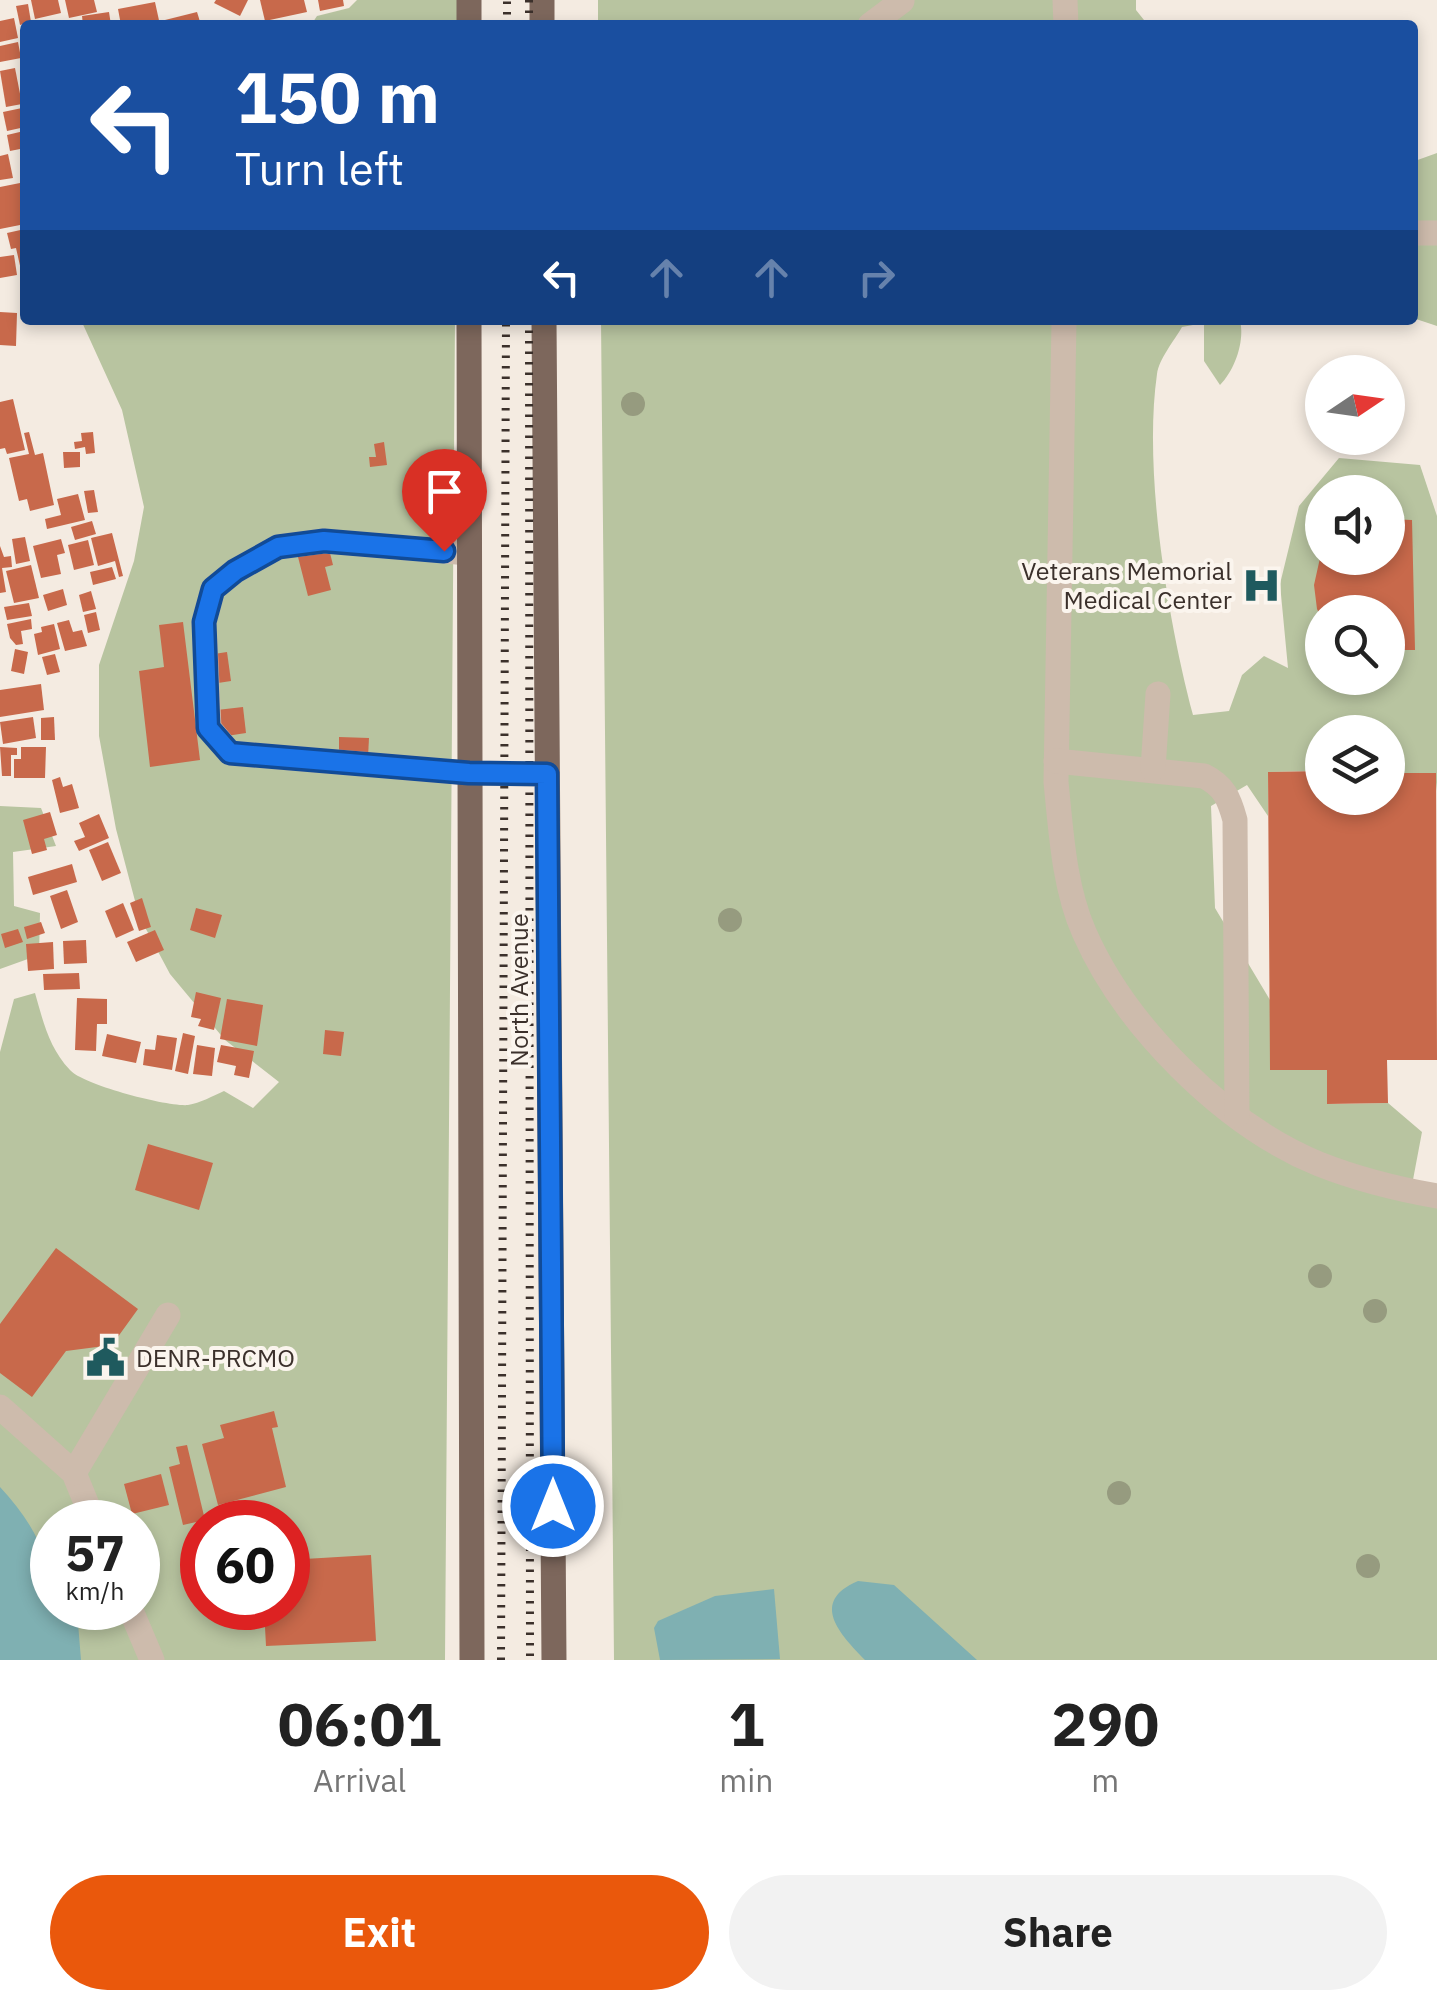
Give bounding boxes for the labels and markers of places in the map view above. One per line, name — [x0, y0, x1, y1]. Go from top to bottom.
pin — [402, 449, 487, 552]
place label: Veterans Memorial Medical Center — [1021, 554, 1232, 616]
hospital icon: Veterans Memorial Medical Center — [1241, 564, 1283, 606]
public building icon: DENR-PRCMO — [85, 1337, 127, 1379]
place label: DENR-PRCMO — [136, 1341, 295, 1374]

